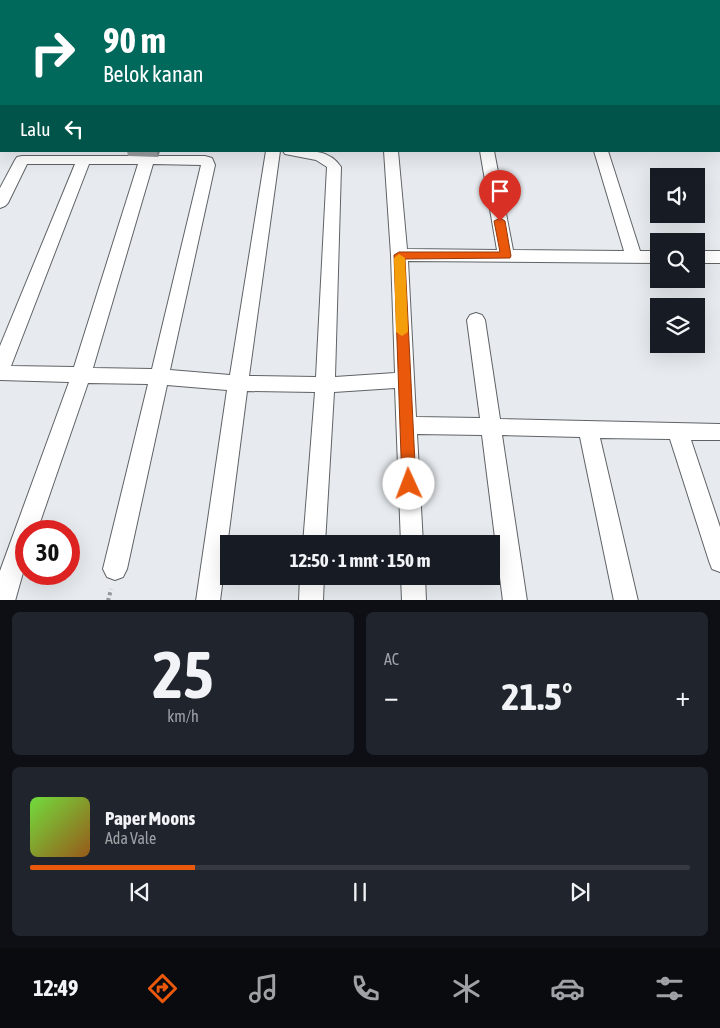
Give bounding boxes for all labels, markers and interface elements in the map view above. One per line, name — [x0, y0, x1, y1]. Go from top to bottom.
icon: right — [20, 20, 85, 85]
text: 90 m — [103, 20, 166, 60]
text: Belok kanan — [103, 61, 204, 87]
icon: left — [60, 115, 88, 143]
text: Lalu — [20, 118, 50, 140]
map controls — [650, 168, 705, 353]
button: sound — [650, 168, 705, 223]
pin — [479, 170, 521, 221]
icon: arrive — [486, 177, 514, 205]
button: search — [650, 233, 705, 288]
button: layers — [650, 298, 705, 353]
position arrow — [382, 457, 434, 509]
speed limit sign: 30 — [15, 520, 80, 585]
text: 12:50 · 1 mnt · 150 m — [290, 549, 430, 571]
text: 25 — [152, 637, 214, 712]
text: AC — [384, 650, 399, 668]
text: 21.5° — [502, 675, 572, 718]
text: − — [384, 680, 399, 712]
text: + — [675, 680, 690, 712]
text: km/h — [167, 707, 199, 725]
text: Paper Moons — [105, 807, 195, 829]
text: Ada Vale — [105, 829, 156, 847]
icon: previous — [126, 878, 154, 906]
icon: pause — [346, 878, 374, 906]
icon: next — [566, 878, 594, 906]
icon: directions — [145, 971, 180, 1006]
icon: music — [246, 971, 281, 1006]
icon: phone — [348, 971, 383, 1006]
icon: climate — [449, 971, 484, 1006]
icon: car — [550, 971, 585, 1006]
icon: filters — [652, 971, 687, 1006]
text: 12:49 — [33, 975, 78, 1001]

